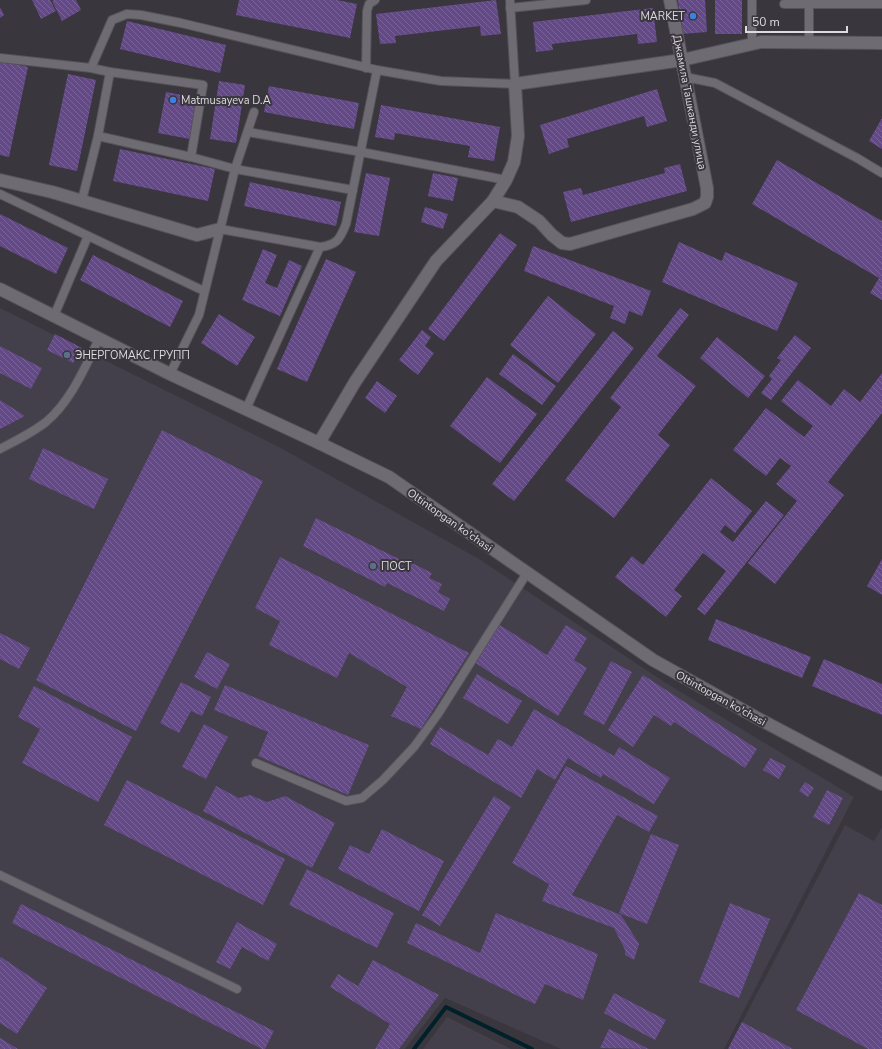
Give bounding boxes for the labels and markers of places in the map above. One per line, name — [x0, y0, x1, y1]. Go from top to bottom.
place label: MARKET — [640, 9, 685, 24]
marker: MARKET — [688, 11, 698, 21]
place label: Matmusayeva D.A — [181, 93, 271, 108]
marker: Matmusayeva D.A — [168, 95, 178, 105]
place label: ЭНЕРГОМАКС ГРУПП — [75, 348, 190, 363]
marker: ЭНЕРГОМАКС ГРУПП — [62, 350, 72, 360]
place label: ПОСТ — [381, 559, 412, 574]
marker: ПОСТ — [368, 561, 378, 571]

